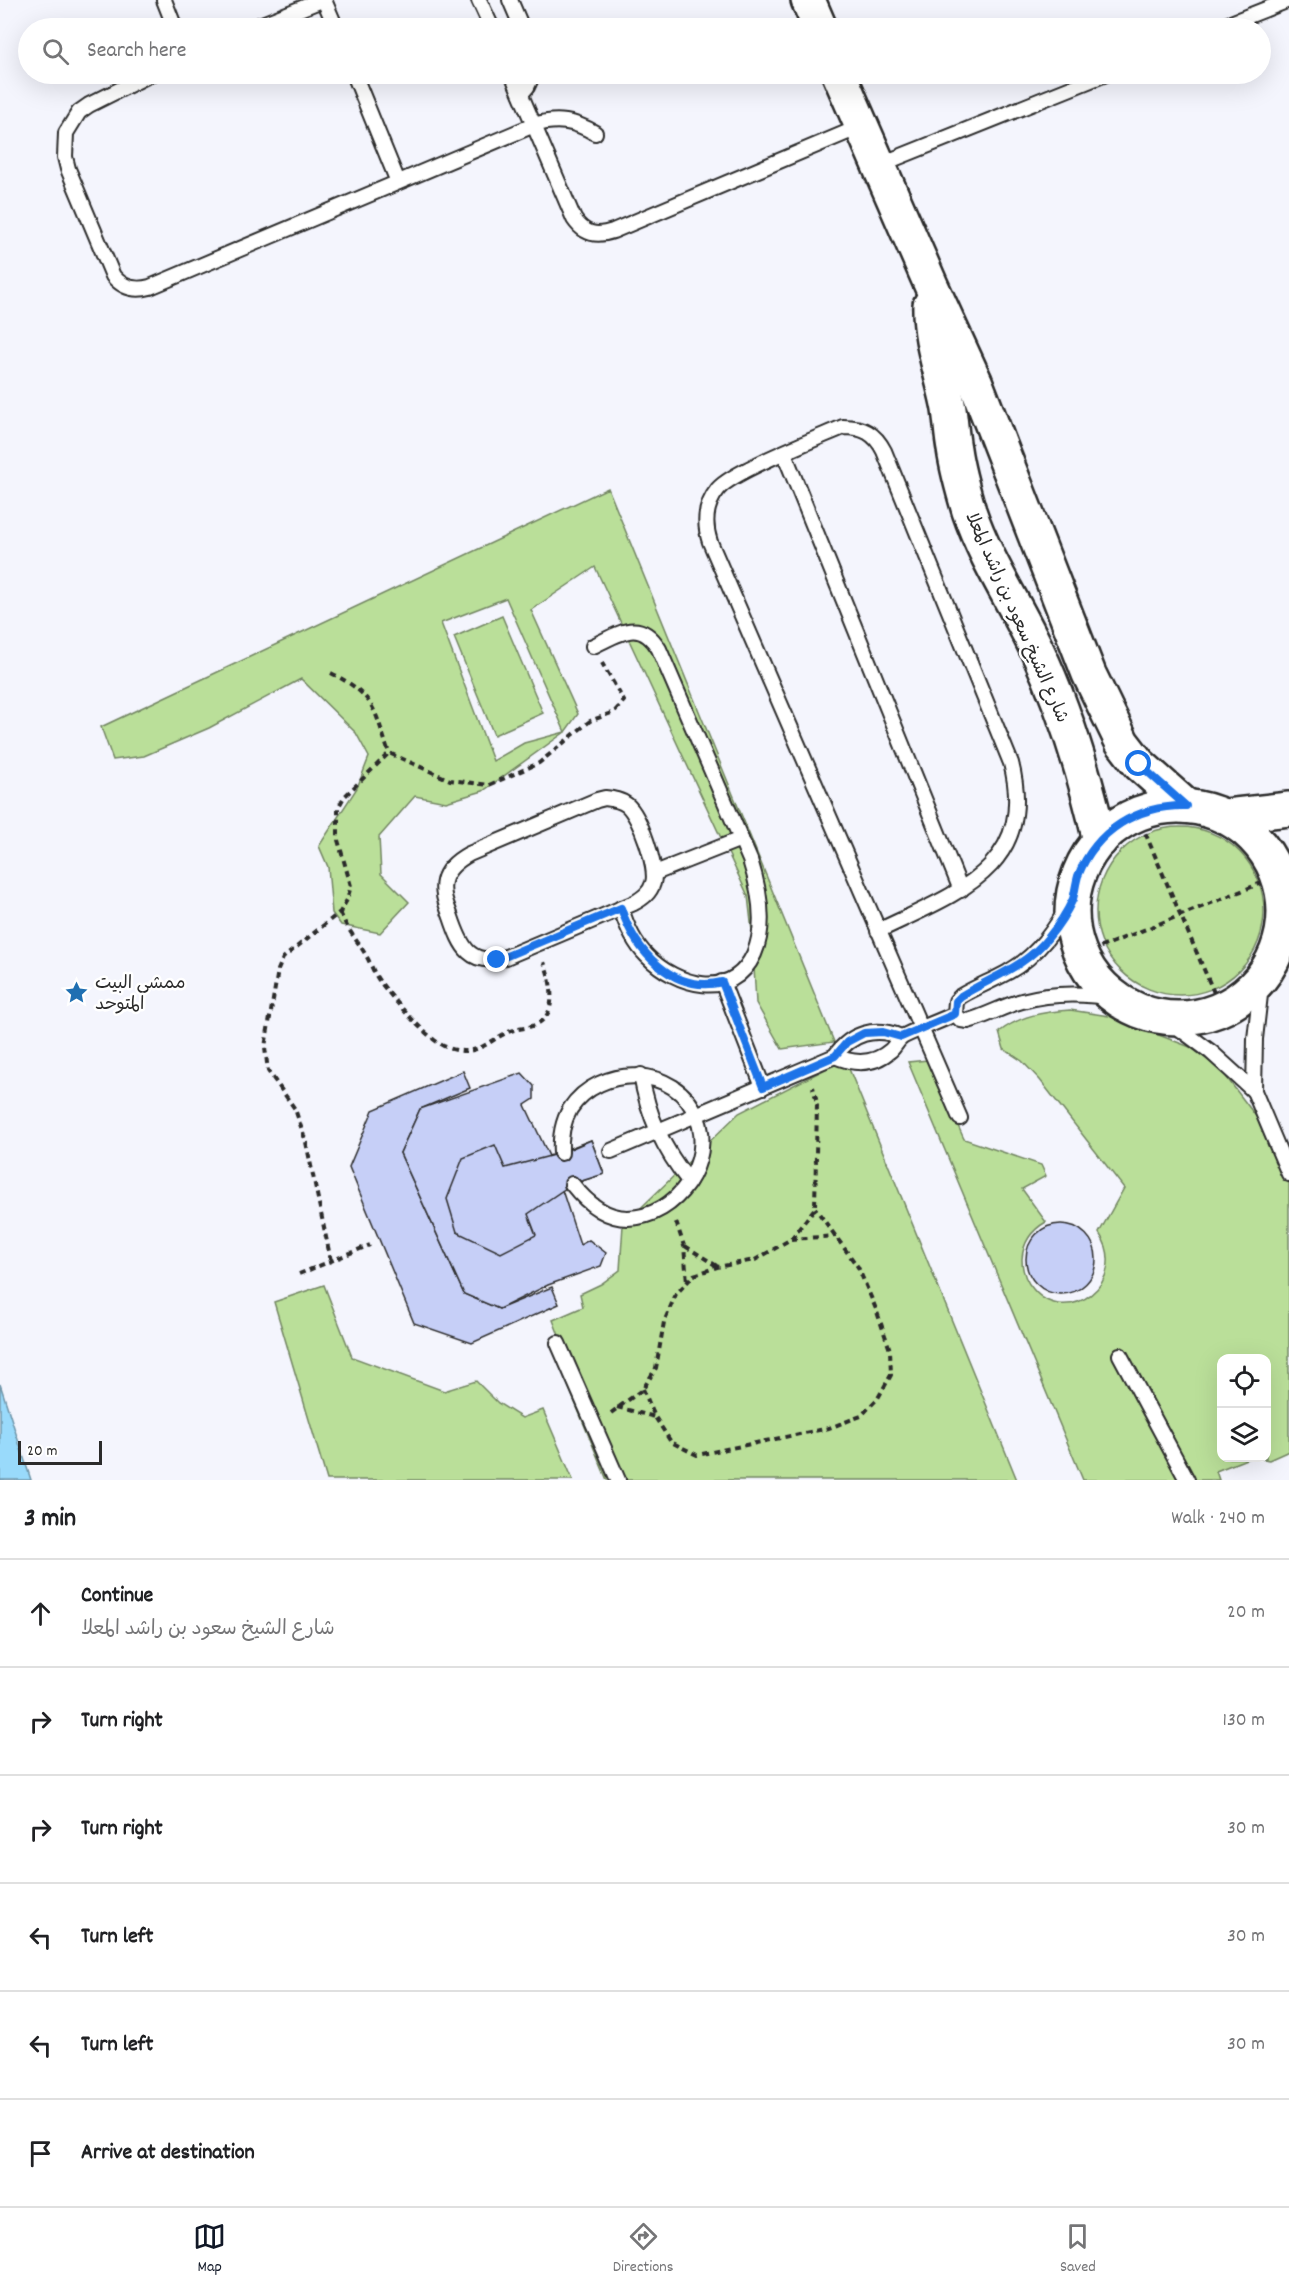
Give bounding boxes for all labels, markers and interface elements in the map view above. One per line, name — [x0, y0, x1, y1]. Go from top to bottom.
search box — [18, 18, 1271, 84]
icon: search — [39, 35, 72, 68]
text: Search here — [87, 36, 186, 67]
street label: شارع الشيخ سعود بن راشد المعلا — [958, 509, 1074, 727]
route start — [1125, 750, 1151, 776]
route end — [483, 946, 509, 972]
place label: ممشى البيت المتوحد — [95, 972, 185, 1018]
place icon: ممشى البيت المتوحد — [64, 979, 90, 1005]
map controls — [1217, 1354, 1271, 1462]
button: locate — [1217, 1354, 1271, 1408]
button: layers — [1217, 1408, 1271, 1462]
scale bar — [18, 1438, 102, 1466]
text: 20 m — [27, 1440, 57, 1463]
text: 3 min — [24, 1501, 76, 1538]
text: Walk · 240 m — [1171, 1505, 1265, 1533]
text: Continue — [81, 1581, 153, 1612]
icon: ahead — [24, 1597, 57, 1630]
text: 20 m — [1227, 1599, 1265, 1627]
text: شارع الشيخ سعود بن راشد المعلا — [81, 1616, 335, 1644]
icon: right — [24, 1705, 57, 1738]
text: Turn right — [81, 1706, 163, 1737]
text: 130 m — [1223, 1707, 1265, 1735]
icon: right — [24, 1813, 57, 1846]
text: Turn right — [81, 1814, 163, 1845]
text: 30 m — [1227, 1815, 1265, 1843]
icon: left — [24, 1921, 57, 1954]
text: Turn left — [81, 1922, 153, 1953]
text: 30 m — [1227, 1923, 1265, 1951]
icon: left — [24, 2029, 57, 2062]
text: Turn left — [81, 2030, 153, 2061]
text: 30 m — [1227, 2031, 1265, 2059]
icon: arrive — [24, 2137, 57, 2170]
text: Arrive at destination — [81, 2138, 255, 2169]
tab: Map — [193, 2220, 226, 2279]
tab: Directions — [613, 2220, 673, 2279]
tab: Saved — [1060, 2220, 1096, 2279]

